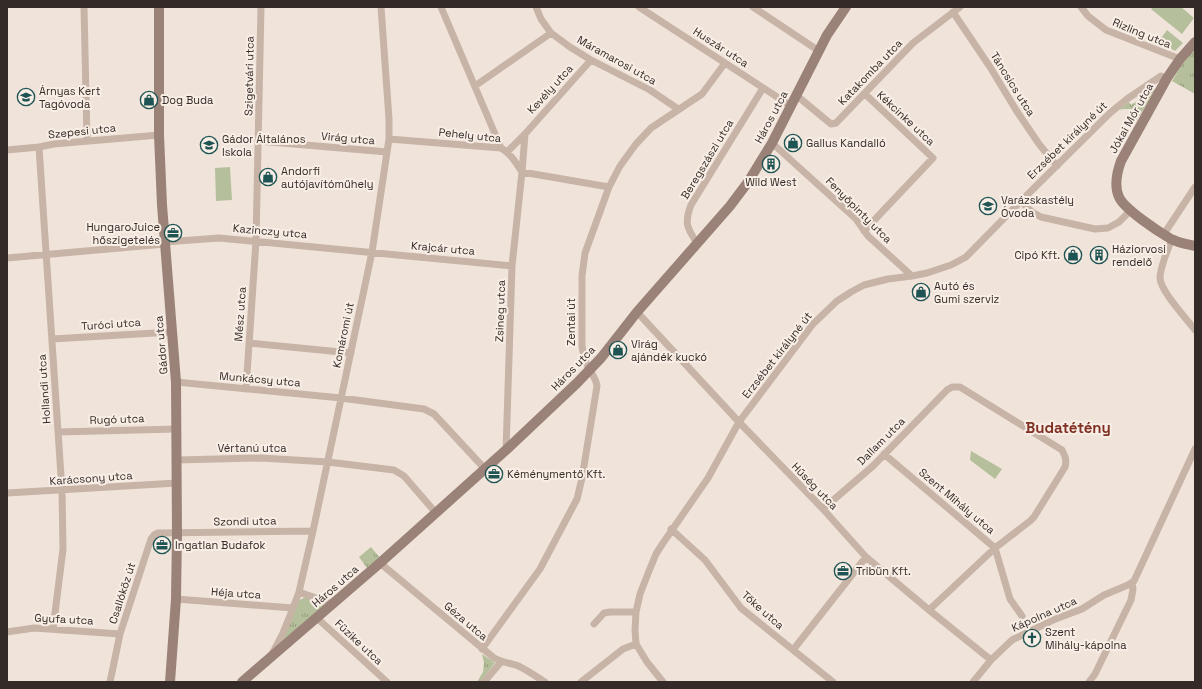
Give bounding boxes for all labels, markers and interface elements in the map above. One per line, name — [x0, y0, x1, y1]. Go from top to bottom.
street label: Rizling utca — [1111, 15, 1174, 51]
street label: Huszár utca — [691, 24, 752, 70]
street label: Máramarosi utca — [575, 32, 660, 88]
street label: Szigetvári utca — [241, 35, 257, 116]
street label: Katakomba utca — [835, 35, 906, 108]
street label: Táncsics utca — [988, 49, 1039, 119]
street label: Kevély utca — [524, 61, 576, 117]
street label: Jókai Mór utca — [1106, 80, 1156, 156]
place label: Árnyas Kert Tagóvoda — [39, 84, 101, 111]
school or university icon: Árnyas Kert Tagóvoda — [16, 87, 36, 107]
street label: Háros utca — [751, 88, 791, 146]
street label: Kékcinke utca — [874, 88, 938, 149]
shop icon: Dog Buda — [139, 90, 159, 110]
place label: Dog Buda — [162, 93, 214, 107]
street label: Erzsébet királyné út — [1024, 98, 1110, 182]
street label: Beregszászi utca — [678, 116, 737, 201]
street label: Szepesi utca — [47, 120, 117, 142]
street label: Pehely utca — [438, 125, 503, 145]
street label: Virág utca — [320, 129, 376, 147]
place label: Gádor Általános Iskola — [222, 132, 306, 159]
shop icon: Gallus Kandalló — [783, 133, 803, 153]
school or university icon: Gádor Általános Iskola — [199, 135, 219, 155]
place label: Gallus Kandalló — [806, 136, 886, 150]
building icon: Wild West — [761, 154, 781, 174]
place label: Andorfi autójavítóműhely — [281, 164, 373, 191]
shop icon: Andorfi autójavítóműhely — [258, 167, 278, 187]
street label: Fenyőpinty utca — [823, 174, 896, 247]
place label: Wild West — [745, 175, 797, 189]
place label: Varázskastély Óvoda — [1001, 193, 1074, 220]
school or university icon: Varázskastély Óvoda — [978, 196, 998, 216]
place label: HungaroJuice hőszigetelés — [86, 220, 160, 247]
street label: Kazinczy utca — [232, 221, 308, 241]
office icon: HungaroJuice hőszigetelés — [163, 223, 183, 243]
street label: Krajcár utca — [410, 238, 476, 258]
place label: Háziorvosi rendelő — [1112, 242, 1166, 269]
shop icon: Cipó Kft. — [1063, 245, 1083, 265]
building icon: Háziorvosi rendelő — [1089, 245, 1109, 265]
place label: Cipó Kft. — [1015, 248, 1060, 262]
street label: Zsineg utca — [492, 279, 508, 342]
place label: Autó és Gumi szerviz — [934, 279, 1000, 306]
shop icon: Autó és Gumi szerviz — [911, 282, 931, 302]
street label: Mész utca — [231, 285, 249, 342]
street label: Zentai út — [564, 298, 578, 346]
street label: Komáromi út — [329, 301, 357, 369]
street label: Erzsébet királyné út — [739, 309, 815, 401]
street label: Gádor utca — [151, 314, 171, 375]
street label: Turóci utca — [81, 315, 142, 333]
place label: Virág ajándék kuckó — [631, 337, 707, 364]
shop icon: Virág ajándék kuckó — [608, 340, 628, 360]
street label: Háros utca — [548, 342, 598, 394]
street label: Hollandi utca — [35, 353, 53, 424]
street label: Munkácsy utca — [219, 368, 302, 390]
street label: Rugó utca — [89, 411, 145, 427]
street label: Dallam utca — [854, 414, 908, 468]
district label: Budatétény — [1025, 418, 1111, 437]
street label: Vértanú utca — [217, 441, 287, 455]
street label: Hűség utca — [789, 459, 842, 513]
office icon: Kéménymentő Kft. — [484, 464, 504, 484]
street label: Szent Mihály utca — [916, 465, 999, 537]
place label: Kéménymentő Kft. — [507, 467, 606, 481]
street label: Karácsony utca — [49, 468, 134, 488]
street label: Szondi utca — [213, 513, 277, 529]
office icon: Ingatlan Budafok — [152, 535, 172, 555]
place label: Ingatlan Budafok — [175, 538, 266, 552]
street label: Csallóköz út — [105, 560, 139, 626]
street label: Háros utca — [309, 561, 362, 610]
office icon: Tribün Kft. — [833, 561, 853, 581]
place label: Tribün Kft. — [856, 564, 911, 578]
street label: Héja utca — [211, 584, 262, 602]
street label: Tőke utca — [739, 588, 788, 633]
street label: Kápolna utca — [1009, 593, 1079, 635]
street label: Géza utca — [441, 599, 491, 644]
street label: Gyufa utca — [34, 610, 95, 628]
street label: Füzike utca — [332, 616, 386, 668]
place label: Szent Mihály-kápolna — [1045, 625, 1127, 652]
church icon: Szent Mihály-kápolna — [1022, 628, 1042, 648]

